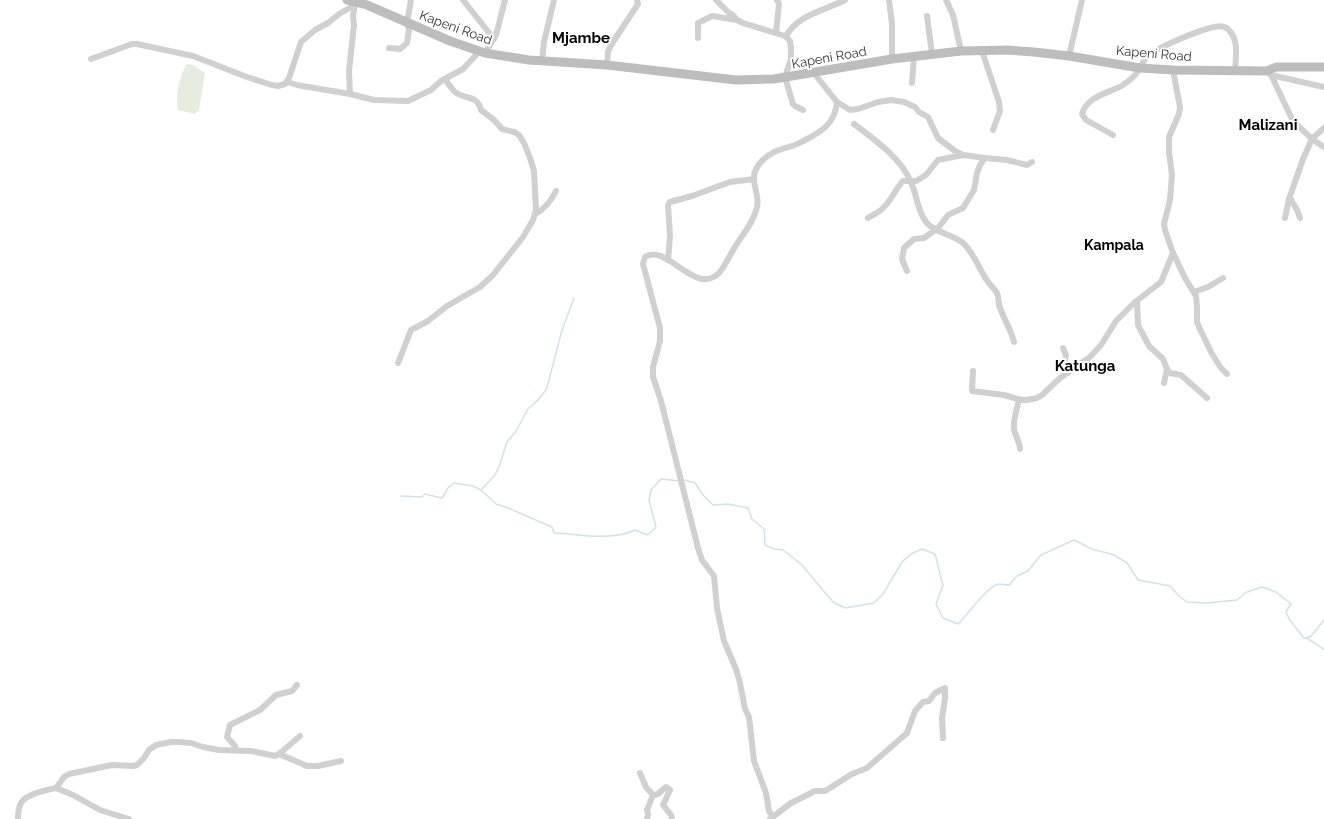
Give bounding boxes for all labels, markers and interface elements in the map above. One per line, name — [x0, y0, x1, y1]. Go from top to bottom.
street label: Kapeni Road — [418, 7, 494, 48]
district label: Mjambe — [552, 29, 610, 47]
street label: Kapeni Road — [1115, 43, 1192, 64]
street label: Kapeni Road — [790, 44, 868, 71]
district label: Malizani — [1239, 116, 1297, 134]
district label: Kampala — [1084, 237, 1144, 253]
district label: Katunga — [1055, 357, 1116, 375]

